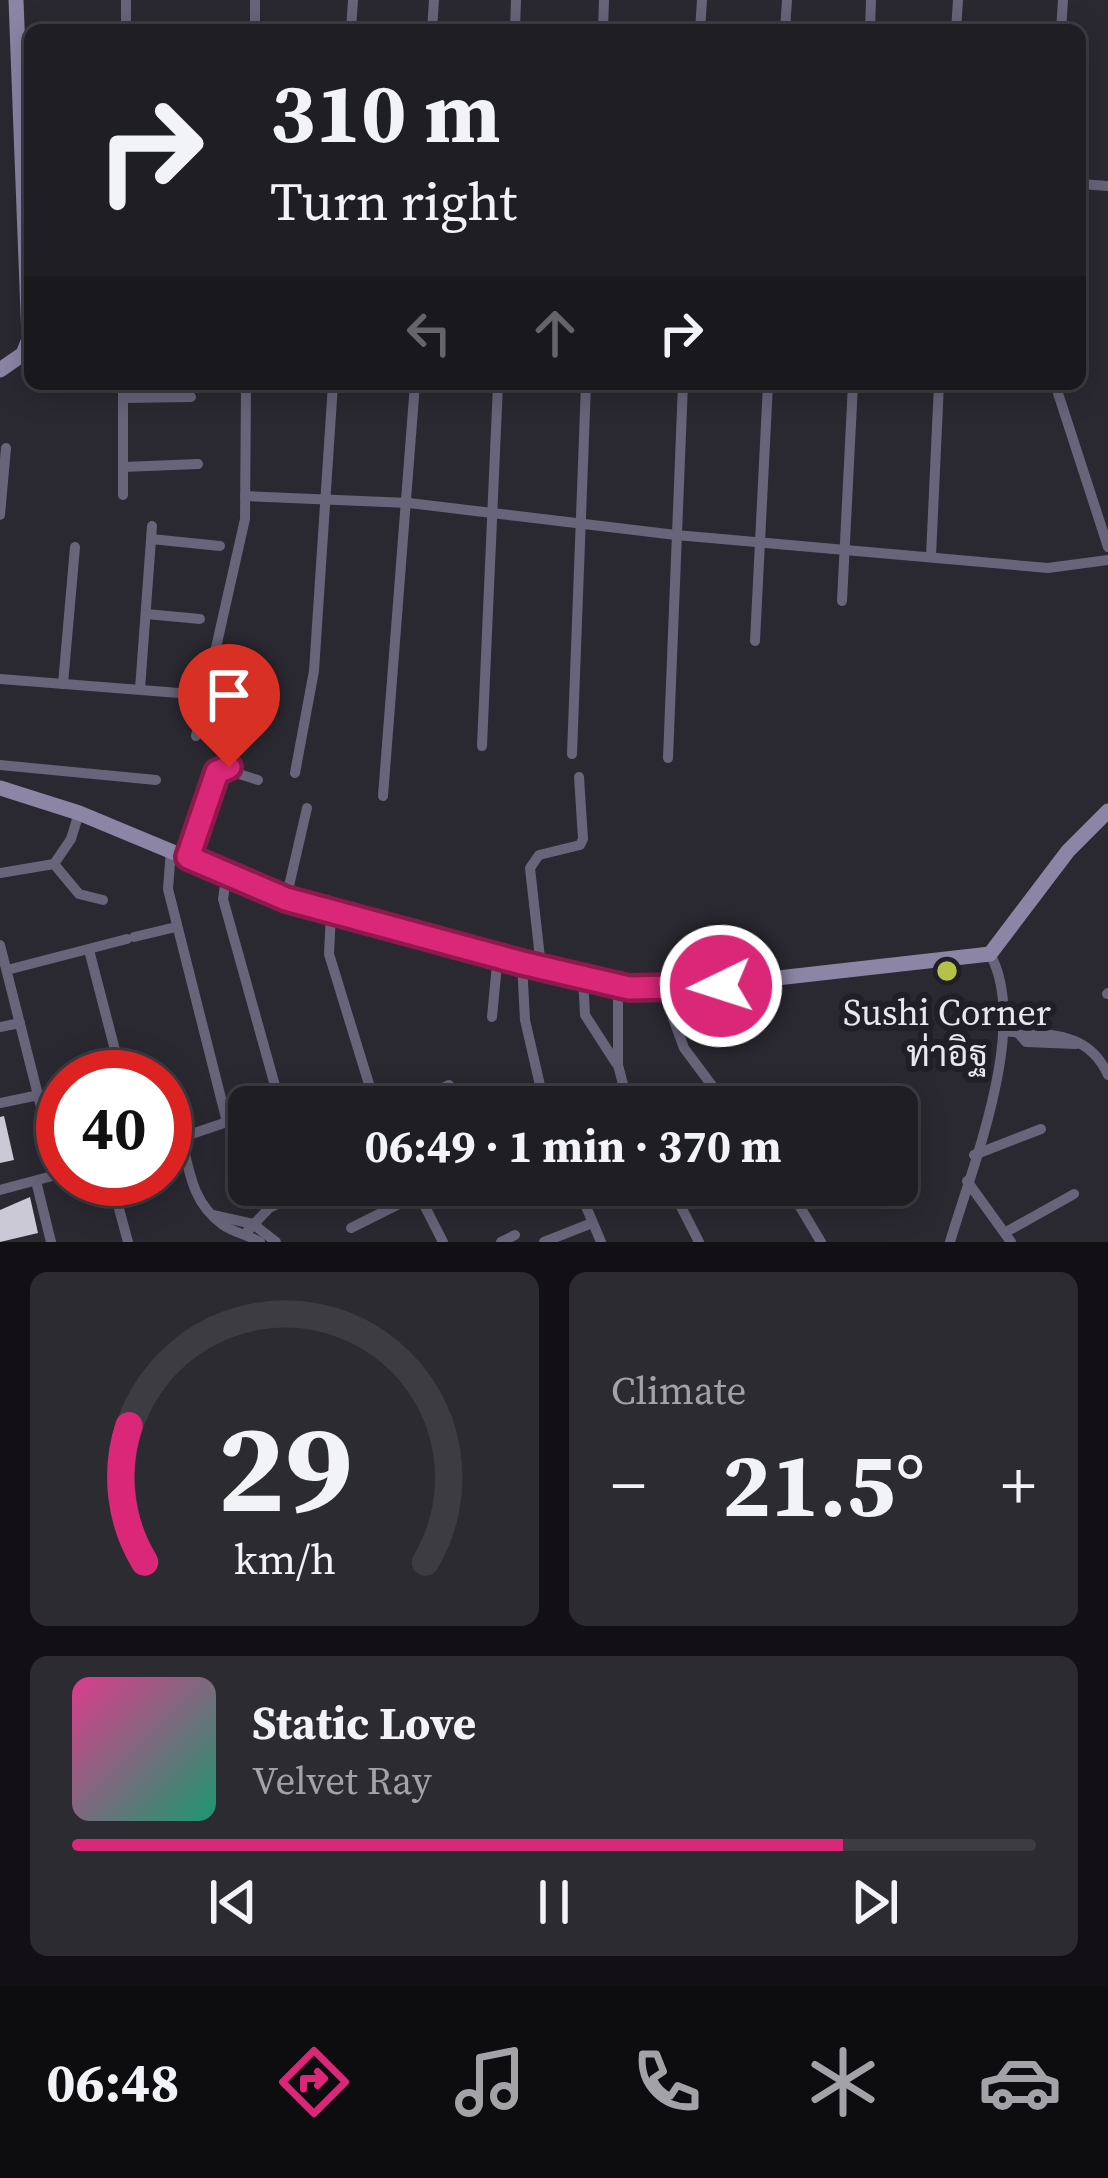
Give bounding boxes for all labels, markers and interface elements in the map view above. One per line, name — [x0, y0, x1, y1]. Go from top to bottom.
text: 310 m — [270, 55, 501, 170]
icon: right — [72, 72, 228, 228]
text: Turn right — [270, 164, 517, 238]
icon: left — [396, 300, 462, 366]
icon: ahead — [522, 300, 588, 366]
icon: right — [648, 300, 714, 366]
pin — [178, 644, 280, 767]
icon: arrive — [196, 662, 262, 728]
position arrow — [658, 923, 784, 1049]
marker: Sushi Corner ท่าอิฐ — [934, 958, 960, 984]
place label: Sushi Corner ท่าอิฐ — [843, 988, 1051, 1078]
speed limit sign: 40 — [36, 1050, 192, 1206]
text: 06:49 · 1 min · 370 m — [365, 1115, 781, 1177]
text: Climate — [611, 1364, 746, 1417]
text: 29 — [217, 1382, 352, 1553]
text: 21.5° — [722, 1423, 925, 1546]
text: − — [611, 1440, 646, 1530]
text: + — [1001, 1440, 1036, 1530]
text: km/h — [233, 1530, 336, 1588]
text: Static Love — [252, 1692, 476, 1754]
text: Velvet Ray — [252, 1754, 432, 1807]
icon: previous — [200, 1869, 266, 1935]
icon: pause — [521, 1869, 587, 1935]
icon: next — [842, 1869, 908, 1935]
icon: directions — [272, 2040, 356, 2124]
icon: music — [448, 2040, 532, 2124]
icon: phone — [625, 2040, 709, 2124]
icon: climate — [801, 2040, 885, 2124]
icon: car — [978, 2040, 1062, 2124]
text: 06:48 — [46, 2045, 180, 2119]

